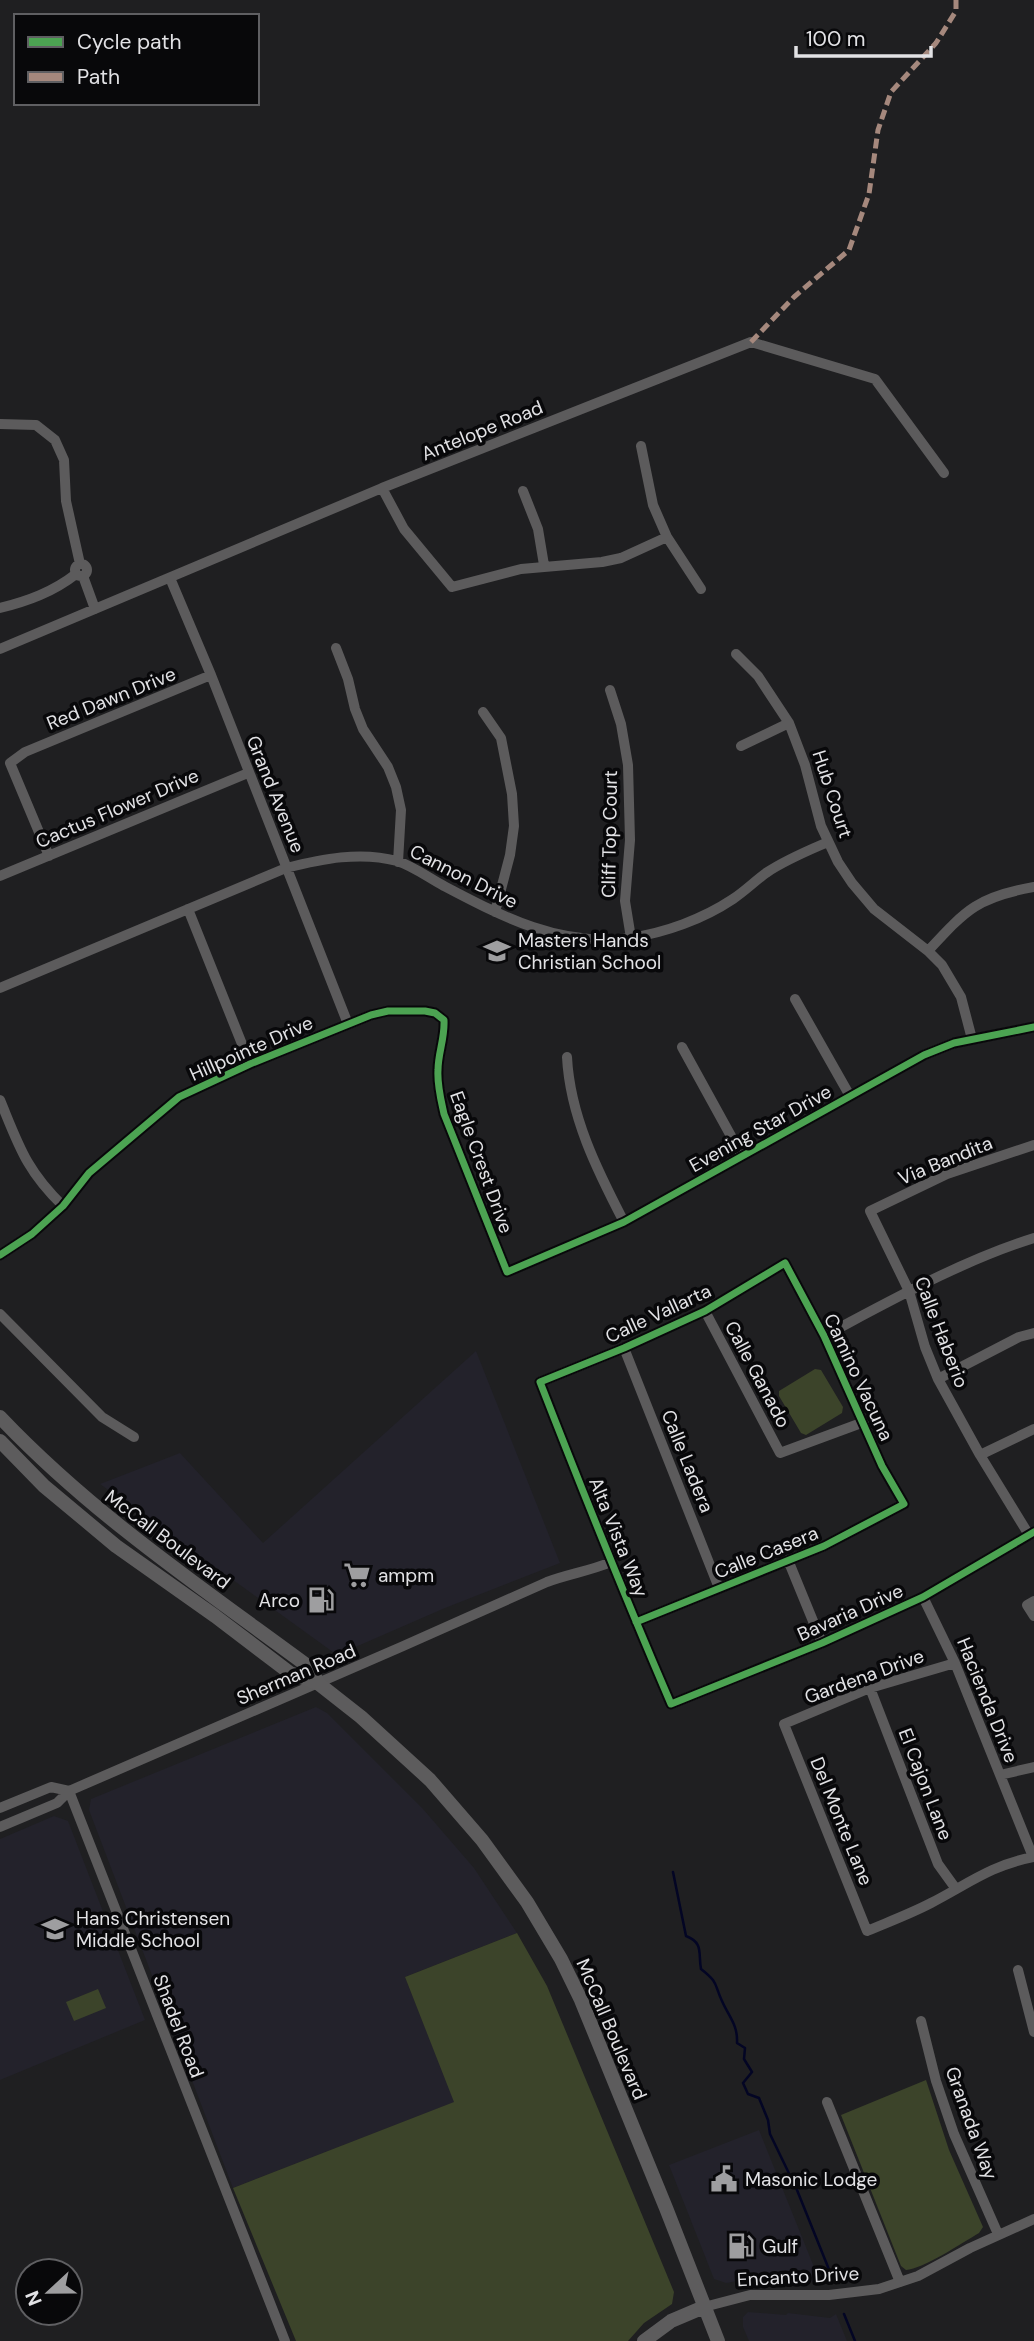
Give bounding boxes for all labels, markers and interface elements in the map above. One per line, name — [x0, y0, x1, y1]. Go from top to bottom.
legend — [14, 14, 259, 105]
scale bar — [796, 14, 931, 58]
text: 100 m — [806, 25, 866, 53]
text: Cycle path — [77, 28, 182, 56]
text: Path — [77, 63, 120, 91]
street label: Antelope Road — [418, 395, 547, 466]
street label: Red Dawn Drive — [43, 661, 179, 736]
street label: Grand Avenue — [241, 732, 310, 856]
street label: Hub Court — [807, 747, 858, 841]
street label: Cactus Flower Drive — [32, 763, 203, 854]
street label: Cliff Top Court — [596, 770, 623, 898]
street label: Cannon Drive — [406, 839, 522, 914]
place label: Masters Hands Christian School — [518, 928, 661, 975]
school or university icon: Masters Hands Christian School — [482, 936, 512, 966]
street label: Hillpointe Drive — [186, 1010, 317, 1087]
street label: Evening Star Drive — [685, 1079, 836, 1178]
street label: Eagle Crest Drive — [444, 1088, 519, 1237]
street label: Via Bandita — [894, 1130, 996, 1191]
street label: Calle Haberio — [909, 1273, 974, 1391]
street label: Calle Vallarta — [601, 1278, 715, 1349]
street label: Camino Vacuna — [818, 1310, 899, 1445]
street label: Calle Ganado — [719, 1317, 796, 1432]
street label: Calle Ladera — [656, 1406, 719, 1516]
street label: Alta Vista Way — [583, 1474, 654, 1601]
street label: McCall Boulevard — [100, 1484, 236, 1595]
street label: Calle Casera — [711, 1520, 822, 1585]
supermarket icon: ampm — [342, 1560, 372, 1590]
place label: ampm — [378, 1563, 434, 1588]
street label: Bavaria Drive — [793, 1578, 907, 1647]
fuel station icon: Arco — [306, 1585, 336, 1615]
place label: Arco — [259, 1588, 300, 1613]
street label: Hacienda Drive — [951, 1634, 1024, 1766]
street label: Sherman Road — [233, 1638, 360, 1711]
street label: Gardena Drive — [801, 1643, 927, 1710]
street label: El Cajon Lane — [893, 1725, 958, 1844]
street label: Del Monte Lane — [804, 1753, 879, 1889]
place label: Hans Christensen Middle School — [76, 1906, 230, 1953]
school or university icon: Hans Christensen Middle School — [40, 1914, 70, 1944]
street label: McCall Boulevard — [571, 1955, 653, 2104]
street label: Shadel Road — [147, 1971, 210, 2081]
street label: Granada Way — [940, 2063, 1004, 2183]
public building icon: Masonic Lodge — [709, 2164, 739, 2194]
place label: Masonic Lodge — [745, 2167, 877, 2192]
fuel station icon: Gulf — [726, 2231, 756, 2261]
place label: Gulf — [762, 2234, 798, 2259]
north arrow — [14, 2257, 84, 2327]
street label: Encanto Drive — [736, 2261, 860, 2292]
text: N — [20, 2287, 48, 2309]

